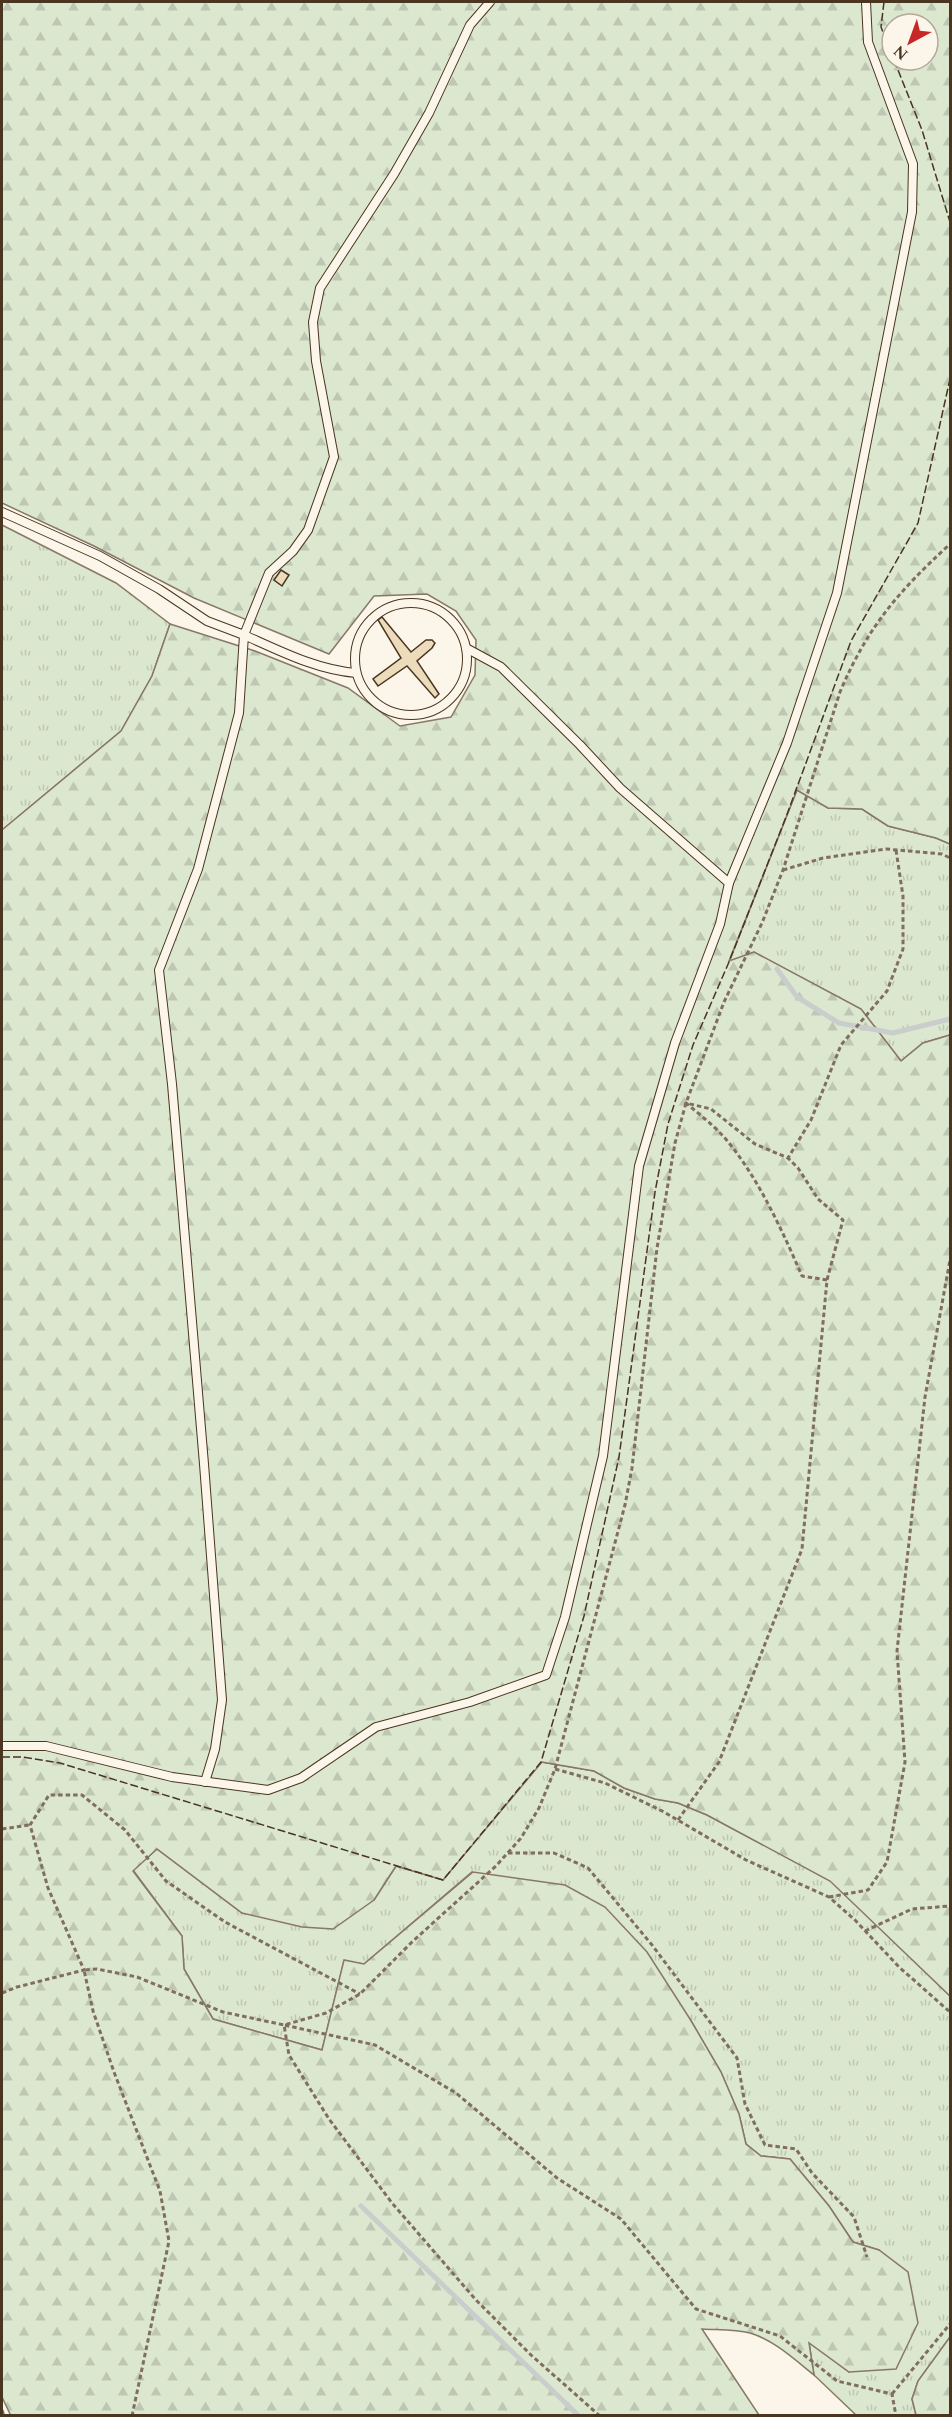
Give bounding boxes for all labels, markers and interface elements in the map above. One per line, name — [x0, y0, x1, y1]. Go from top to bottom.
north arrow — [880, 12, 940, 72]
text: N — [888, 39, 914, 66]

